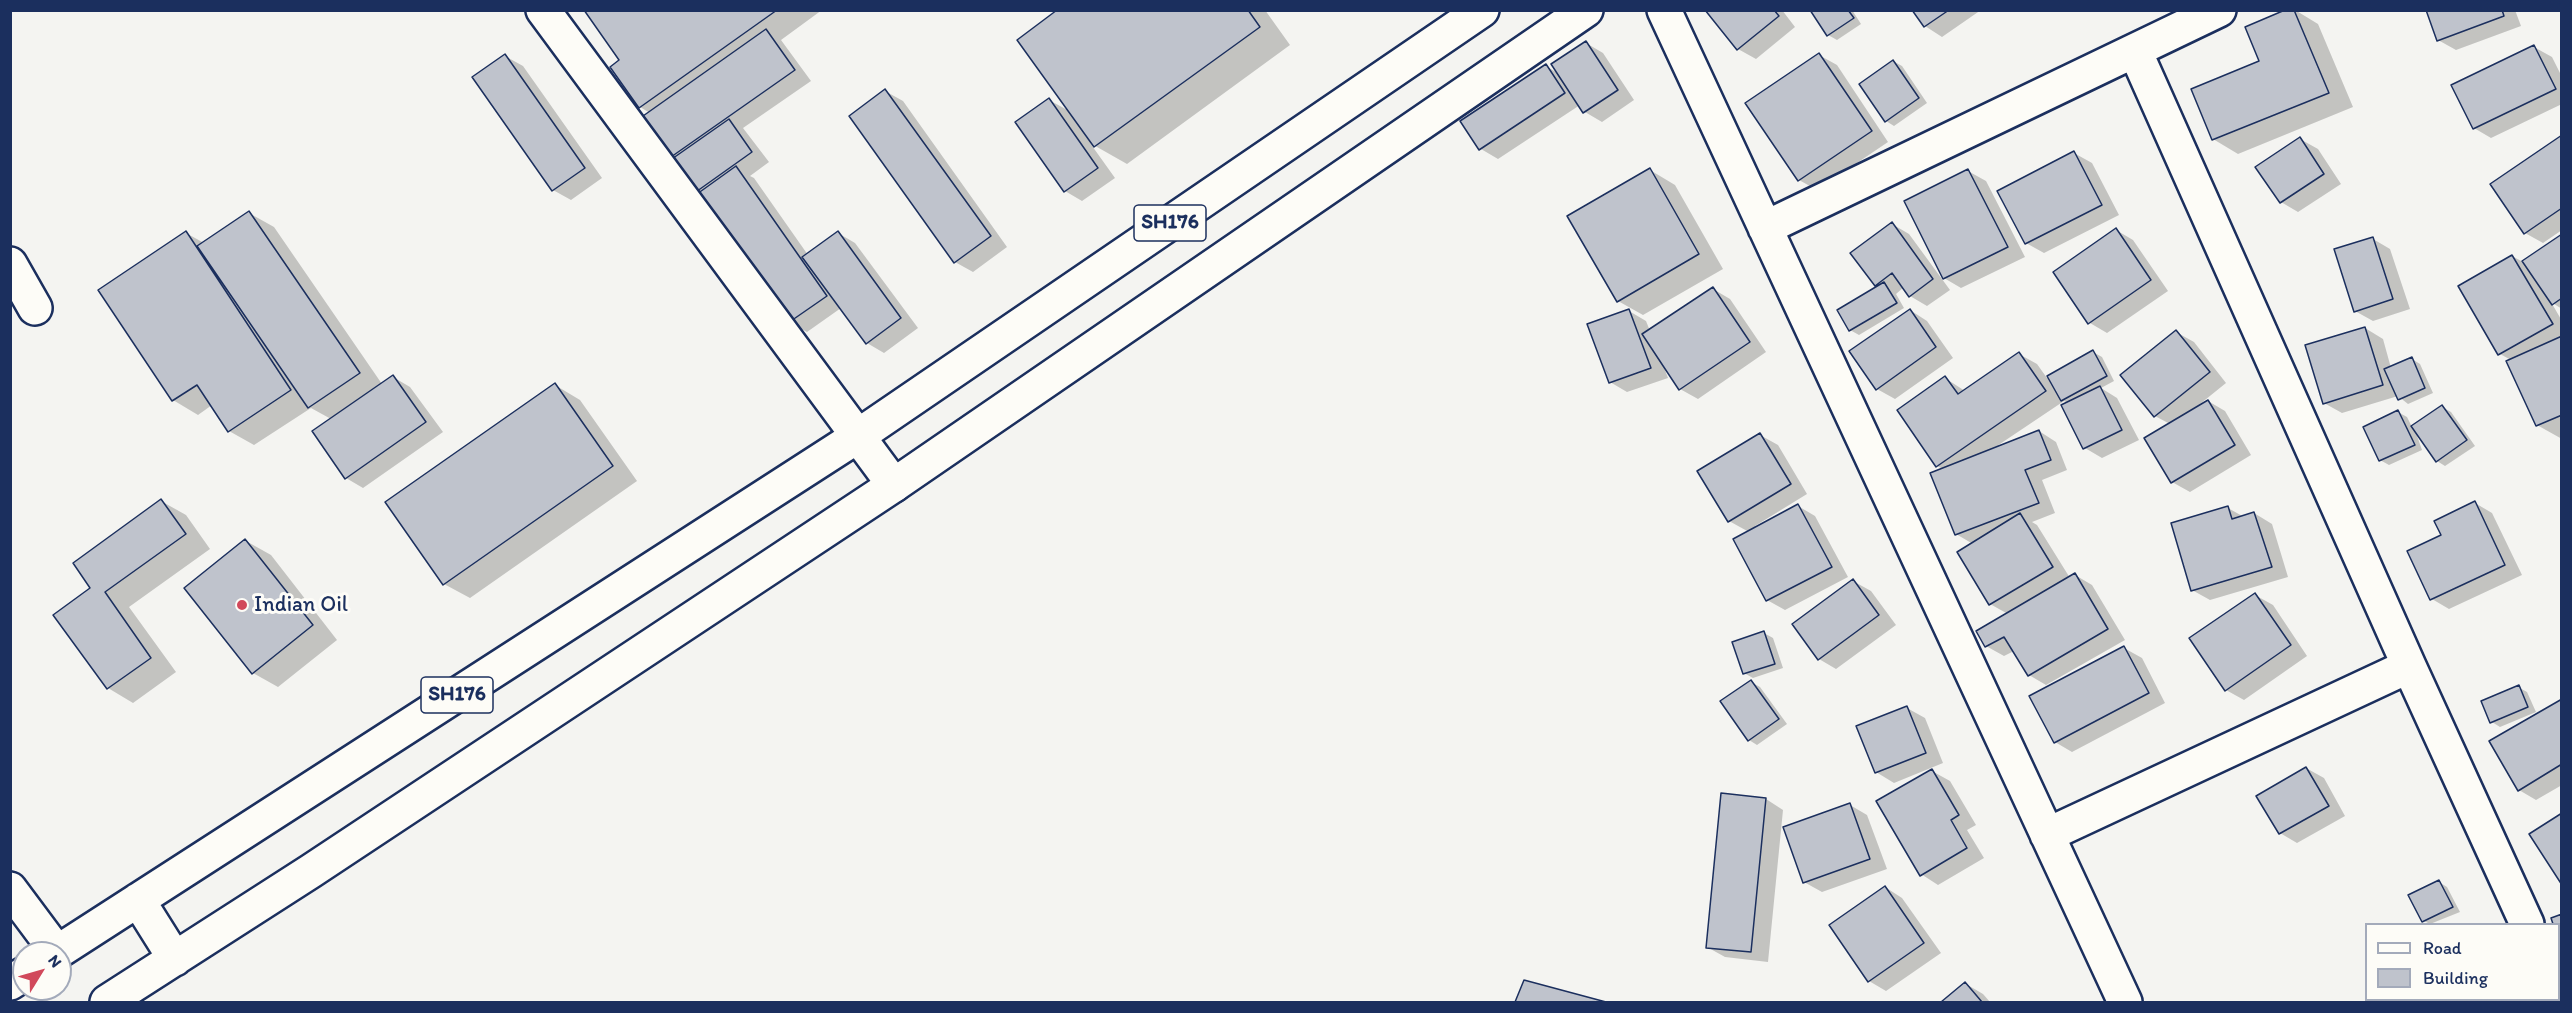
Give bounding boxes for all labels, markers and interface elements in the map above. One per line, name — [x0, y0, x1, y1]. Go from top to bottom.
road number: SH176 — [1134, 205, 1206, 241]
place label: Indian Oil — [254, 592, 348, 618]
marker: Indian Oil — [235, 598, 249, 612]
road number: SH176 — [421, 677, 493, 713]
legend — [2365, 923, 2560, 1001]
text: Road — [2423, 937, 2462, 959]
north arrow — [12, 941, 72, 1001]
text: N — [44, 951, 66, 971]
text: Building — [2423, 967, 2488, 989]

